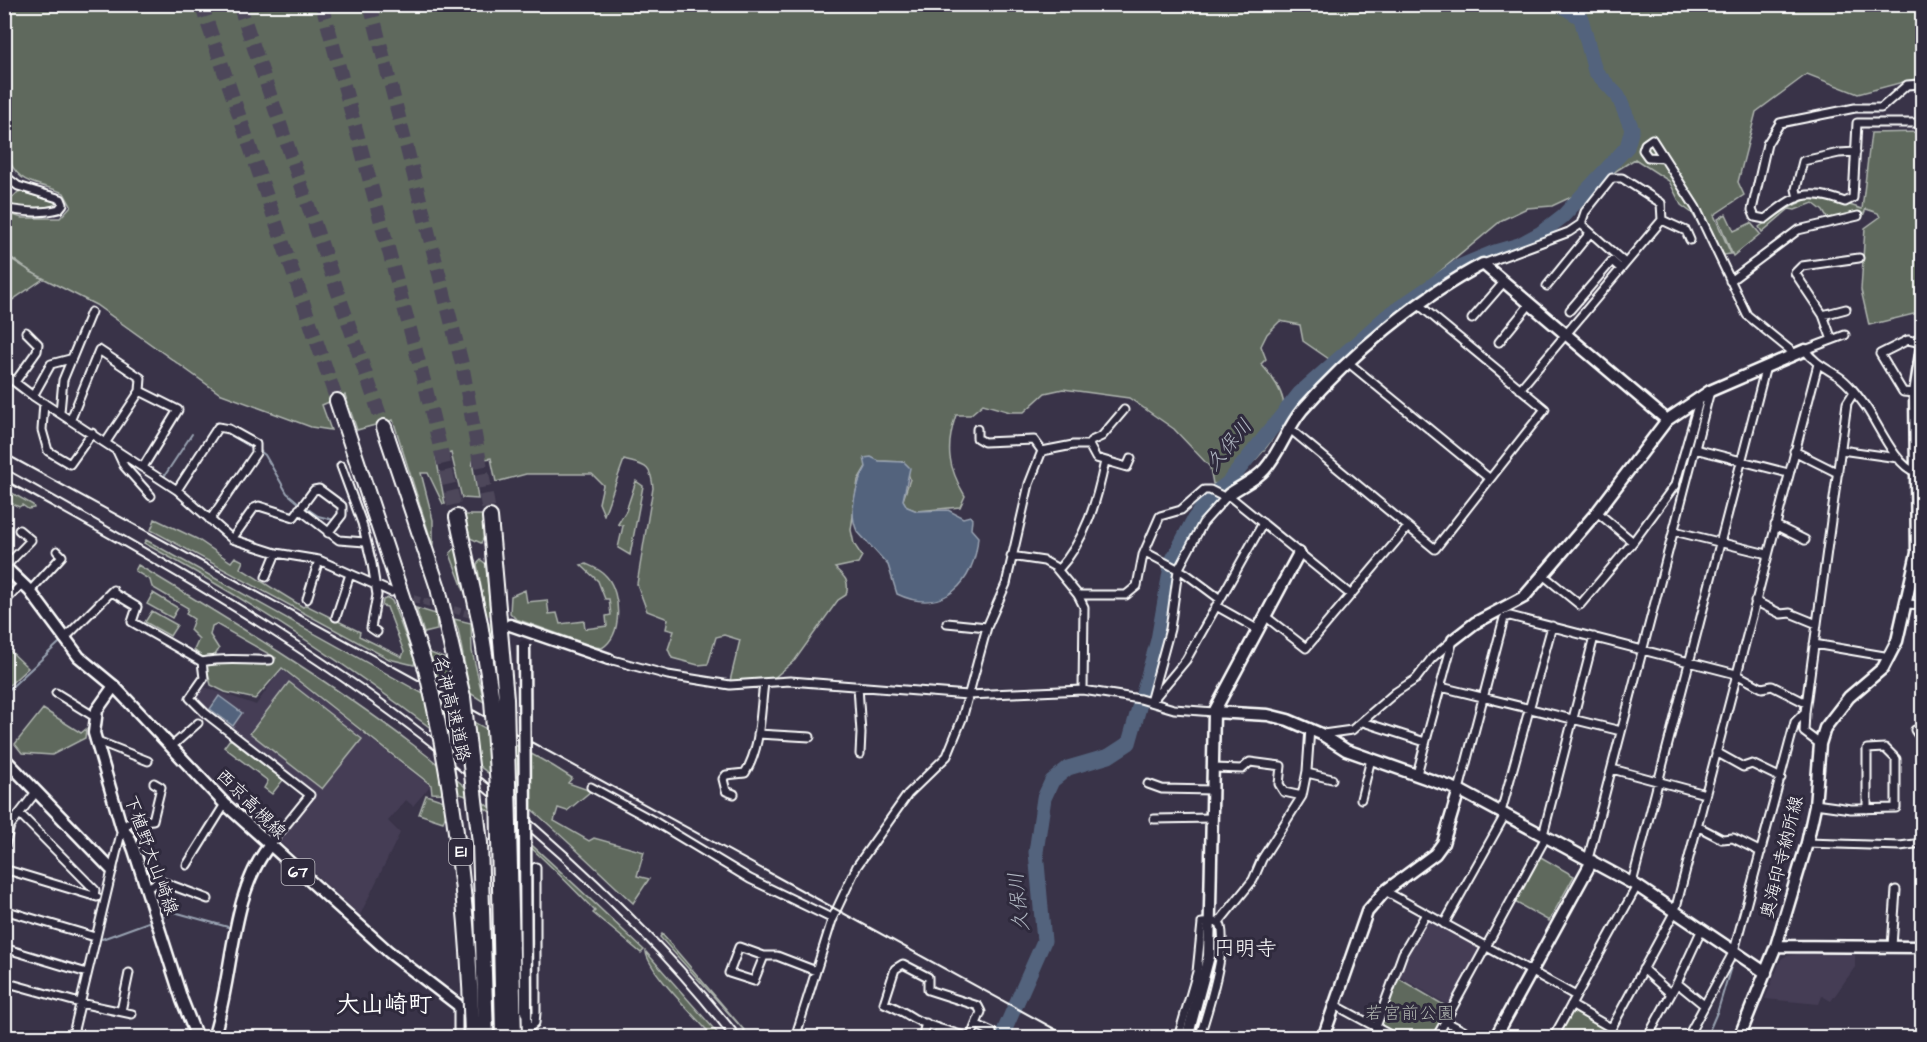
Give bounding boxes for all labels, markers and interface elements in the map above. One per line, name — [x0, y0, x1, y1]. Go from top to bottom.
water label: 久保川 — [1199, 413, 1259, 477]
street label: 名神高速道路 — [428, 654, 476, 764]
street label: 西京高槻線 — [210, 763, 292, 845]
street label: 下植野大山崎線 — [118, 792, 184, 918]
street label: 奥海印寺納所線 — [1755, 793, 1809, 921]
road number: E1 — [449, 839, 473, 865]
road number: 67 — [282, 859, 314, 885]
water label: 久保川 — [1002, 871, 1036, 933]
district label: 円明寺 — [1214, 934, 1277, 963]
district label: 大山崎町 — [336, 988, 432, 1022]
park label: 若宮前公園 — [1365, 1001, 1455, 1026]

